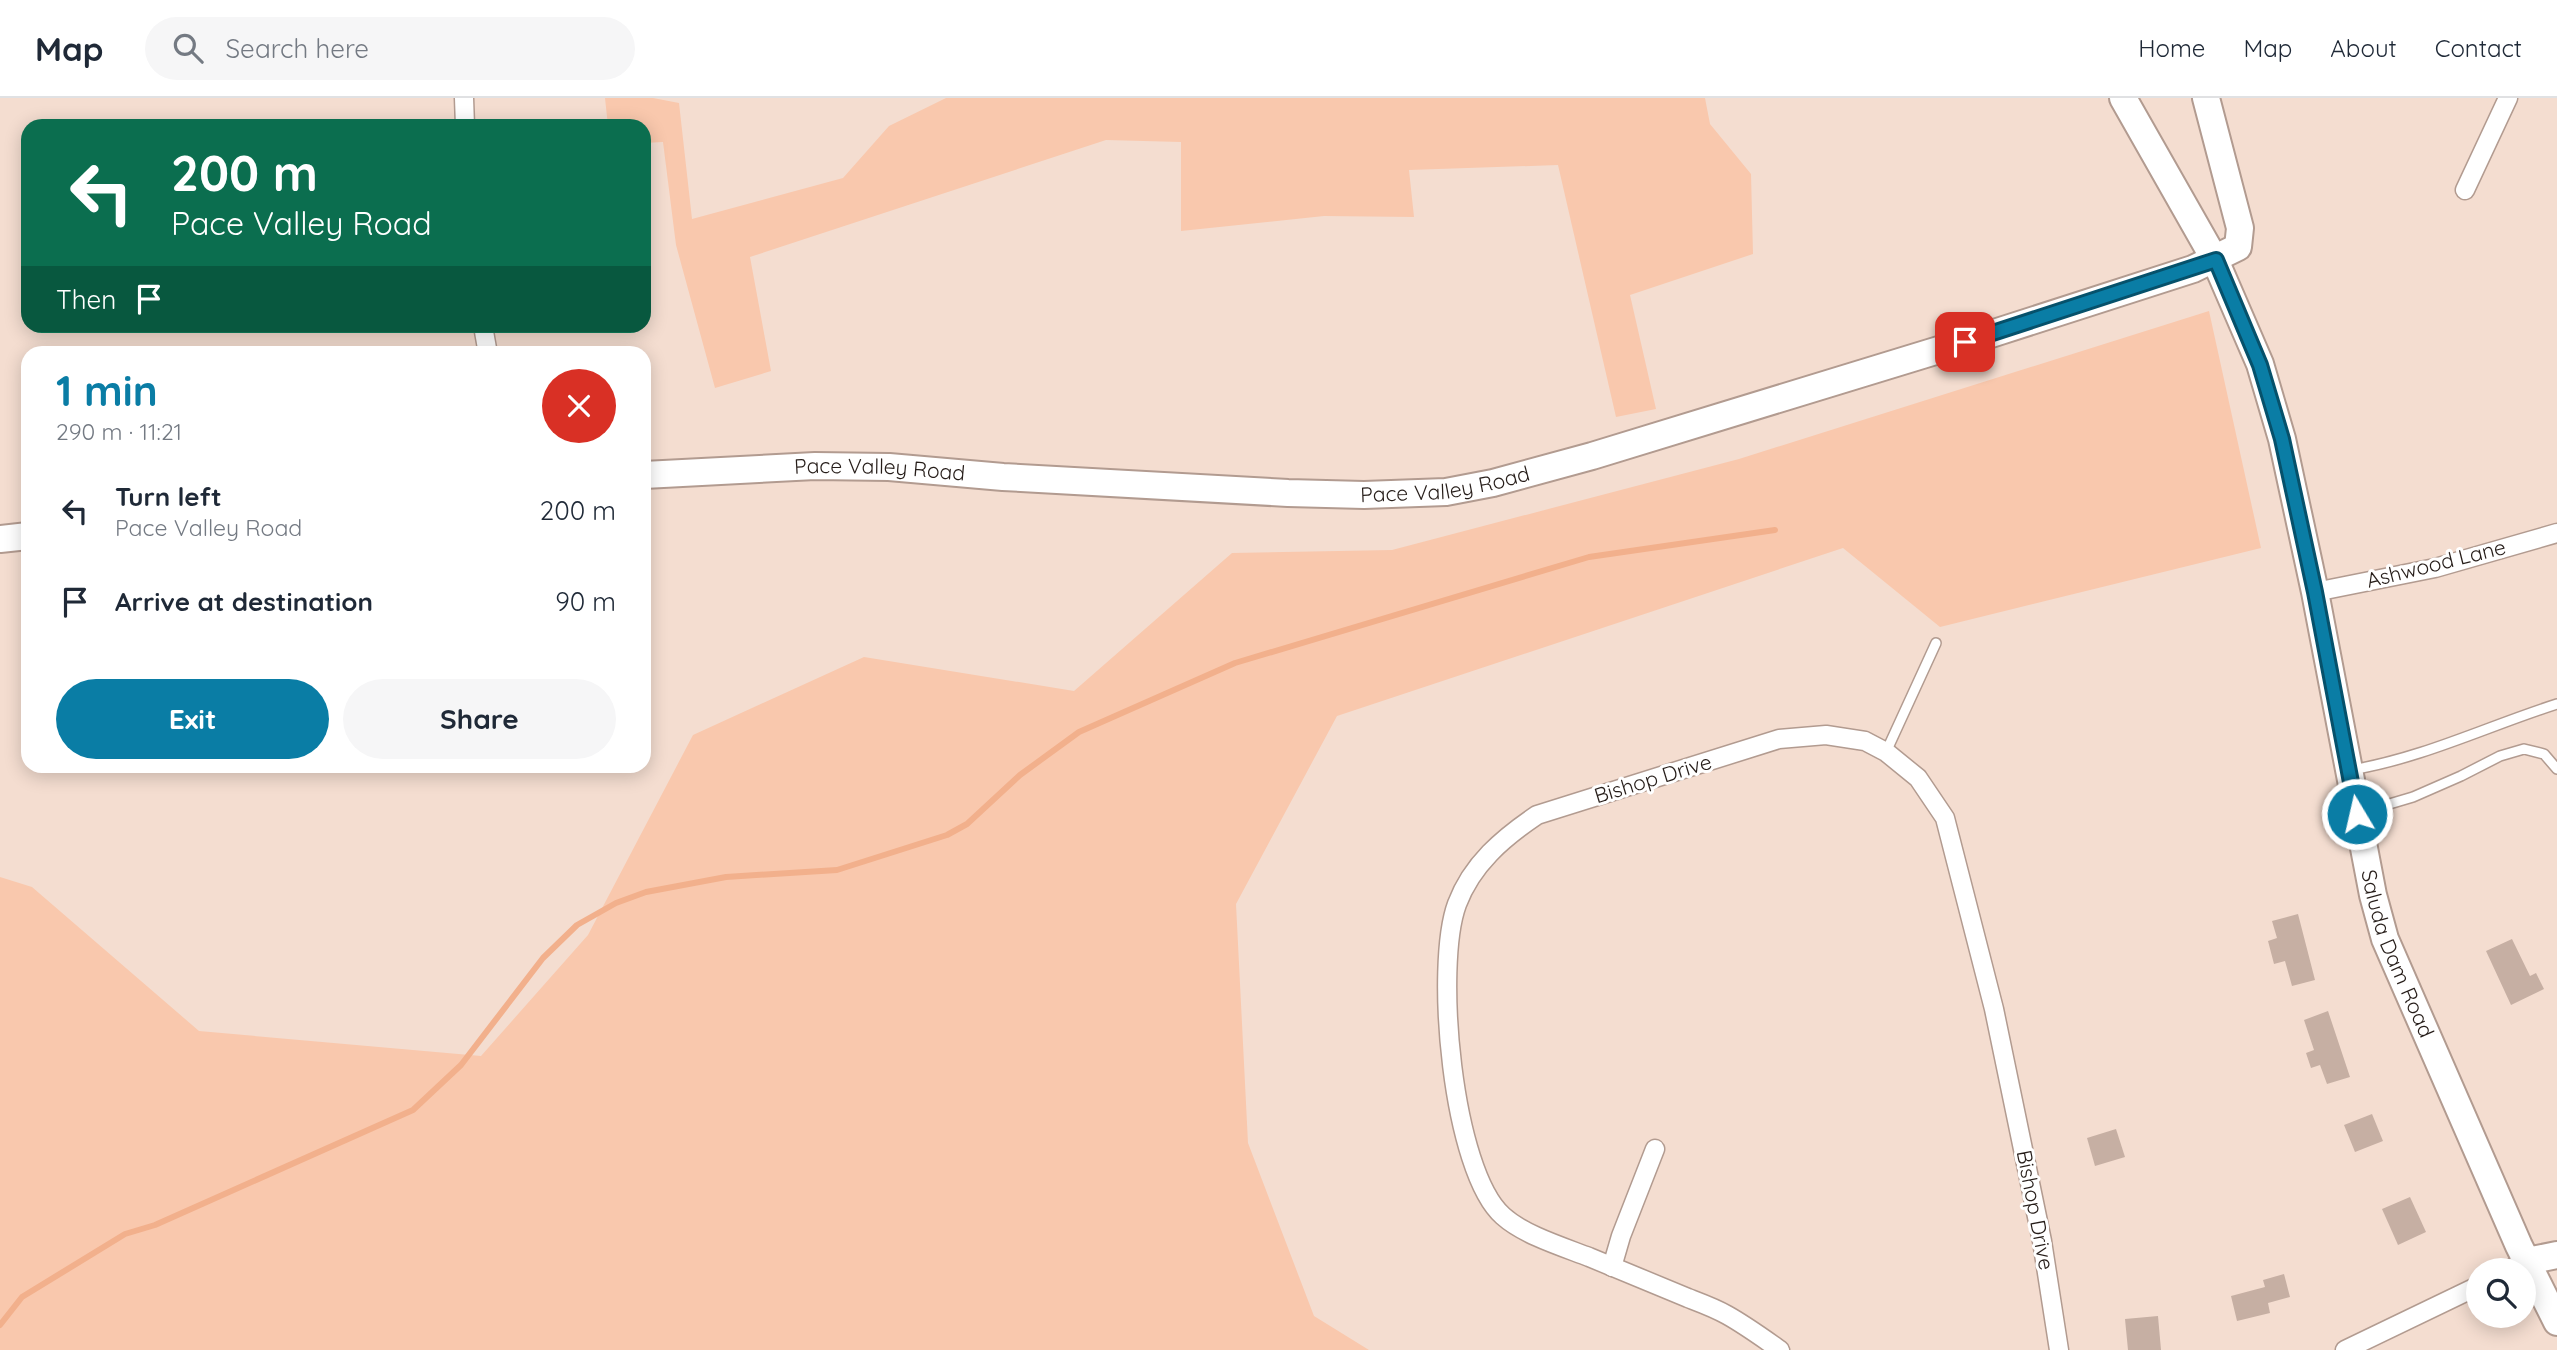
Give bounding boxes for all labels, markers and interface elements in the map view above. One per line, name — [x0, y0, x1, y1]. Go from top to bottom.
search box — [145, 17, 635, 80]
text: Map — [35, 28, 103, 69]
icon: search — [169, 29, 207, 67]
text: Search here — [225, 32, 369, 65]
text: Home — [2138, 33, 2205, 63]
text: Map — [2243, 33, 2292, 63]
text: About — [2330, 33, 2397, 63]
text: Contact — [2435, 33, 2522, 63]
text: 200 m — [171, 142, 318, 203]
icon: left — [56, 147, 147, 238]
text: Pace Valley Road — [171, 203, 432, 243]
icon: arrive — [130, 280, 168, 318]
text: Then — [56, 283, 116, 316]
pin — [1935, 312, 1995, 372]
icon: arrive — [1946, 323, 1984, 361]
text: 1 min — [56, 364, 158, 417]
button: close — [542, 369, 616, 443]
text: 290 m · 11:21 — [56, 417, 182, 446]
street label: Pace Valley Road — [793, 452, 966, 486]
street label: Pace Valley Road — [1360, 460, 1532, 507]
text: Turn left — [115, 480, 222, 513]
icon: left — [56, 492, 94, 530]
text: 200 m — [540, 494, 616, 527]
text: Pace Valley Road — [115, 513, 302, 542]
street label: Ashwood Lane — [2363, 533, 2508, 593]
icon: arrive — [56, 583, 94, 621]
text: Arrive at destination — [115, 585, 373, 618]
text: 90 m — [555, 585, 616, 618]
button: Exit — [56, 679, 329, 759]
button: Share — [343, 679, 616, 759]
street label: Bishop Drive — [1591, 748, 1715, 808]
position arrow — [2320, 777, 2394, 851]
street label: Saluda Dam Road — [2356, 867, 2440, 1041]
street label: Bishop Drive — [2012, 1148, 2060, 1272]
map controls — [2466, 1258, 2536, 1328]
button: search — [2466, 1258, 2536, 1328]

